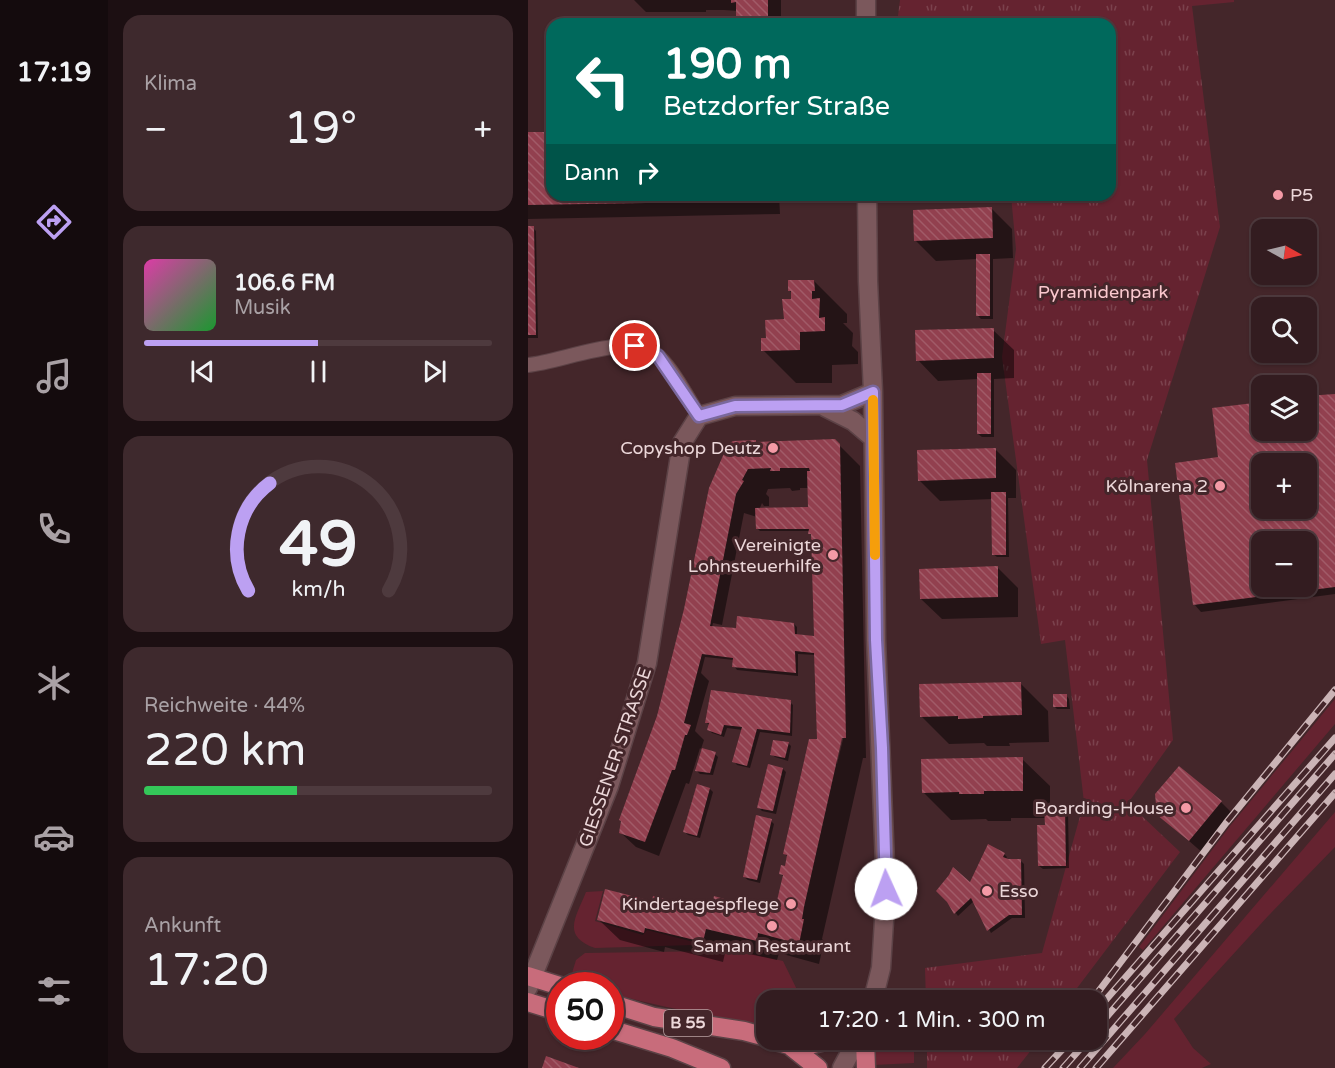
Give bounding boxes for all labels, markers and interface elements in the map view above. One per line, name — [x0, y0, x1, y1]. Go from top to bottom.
text: 190 m — [663, 39, 792, 90]
icon: left — [564, 42, 642, 120]
text: 17:19 — [17, 56, 91, 89]
text: Klima — [144, 72, 197, 96]
text: Betzdorfer Straße — [663, 90, 890, 123]
text: 19° — [284, 102, 357, 156]
text: − — [144, 110, 168, 149]
text: + — [473, 110, 492, 149]
icon: right — [631, 156, 664, 189]
text: Dann — [564, 160, 619, 186]
place label: P5 — [1290, 184, 1313, 206]
marker: P5 — [1271, 188, 1285, 202]
icon: directions — [33, 201, 75, 243]
north arrow — [1251, 219, 1317, 285]
map controls — [1251, 219, 1317, 597]
text: 106.6 FM — [234, 270, 335, 296]
park label: Pyramidenpark — [1038, 281, 1168, 303]
text: Musik — [234, 296, 291, 320]
button: search — [1251, 297, 1317, 363]
pin — [609, 320, 660, 371]
icon: arrive — [618, 329, 651, 362]
icon: music — [33, 355, 75, 397]
icon: previous — [186, 355, 219, 388]
icon: pause — [302, 355, 335, 388]
icon: next — [418, 355, 451, 388]
button: layers — [1251, 375, 1317, 441]
place label: Copyshop Deutz — [620, 437, 761, 459]
marker: Copyshop Deutz — [766, 441, 780, 455]
button: + — [1251, 453, 1317, 519]
place label: Kölnarena 2 — [1106, 475, 1208, 497]
marker: Kölnarena 2 — [1213, 479, 1227, 493]
icon: phone — [33, 508, 75, 550]
text: 49 — [279, 508, 357, 583]
button: − — [1251, 531, 1317, 597]
place label: Vereinigte Lohnsteuerhilfe — [688, 534, 821, 577]
marker: Vereinigte Lohnsteuerhilfe — [826, 548, 840, 562]
text: km/h — [291, 576, 345, 602]
icon: climate — [33, 662, 75, 704]
street label: GIESSENER STRASSE — [574, 664, 656, 850]
text: Reichweite · 44% — [144, 694, 305, 718]
text: 220 km — [144, 724, 306, 778]
place label: Boarding-House — [1034, 797, 1174, 819]
marker: Boarding-House — [1179, 801, 1193, 815]
icon: car — [33, 816, 75, 858]
position arrow — [854, 857, 918, 921]
place label: Esso — [999, 880, 1039, 902]
marker: Esso — [980, 884, 994, 898]
place label: Kindertagespflege — [621, 893, 779, 915]
marker: Kindertagespflege — [784, 897, 798, 911]
text: Ankunft — [144, 914, 221, 938]
marker: Saman Restaurant — [765, 919, 779, 933]
place label: Saman Restaurant — [693, 935, 851, 957]
text: 17:20 — [144, 944, 269, 998]
icon: filters — [33, 970, 75, 1012]
speed limit sign: 50 — [546, 972, 624, 1050]
text: 17:20 · 1 Min. · 300 m — [818, 1007, 1045, 1033]
road number: B 55 — [664, 1010, 712, 1036]

